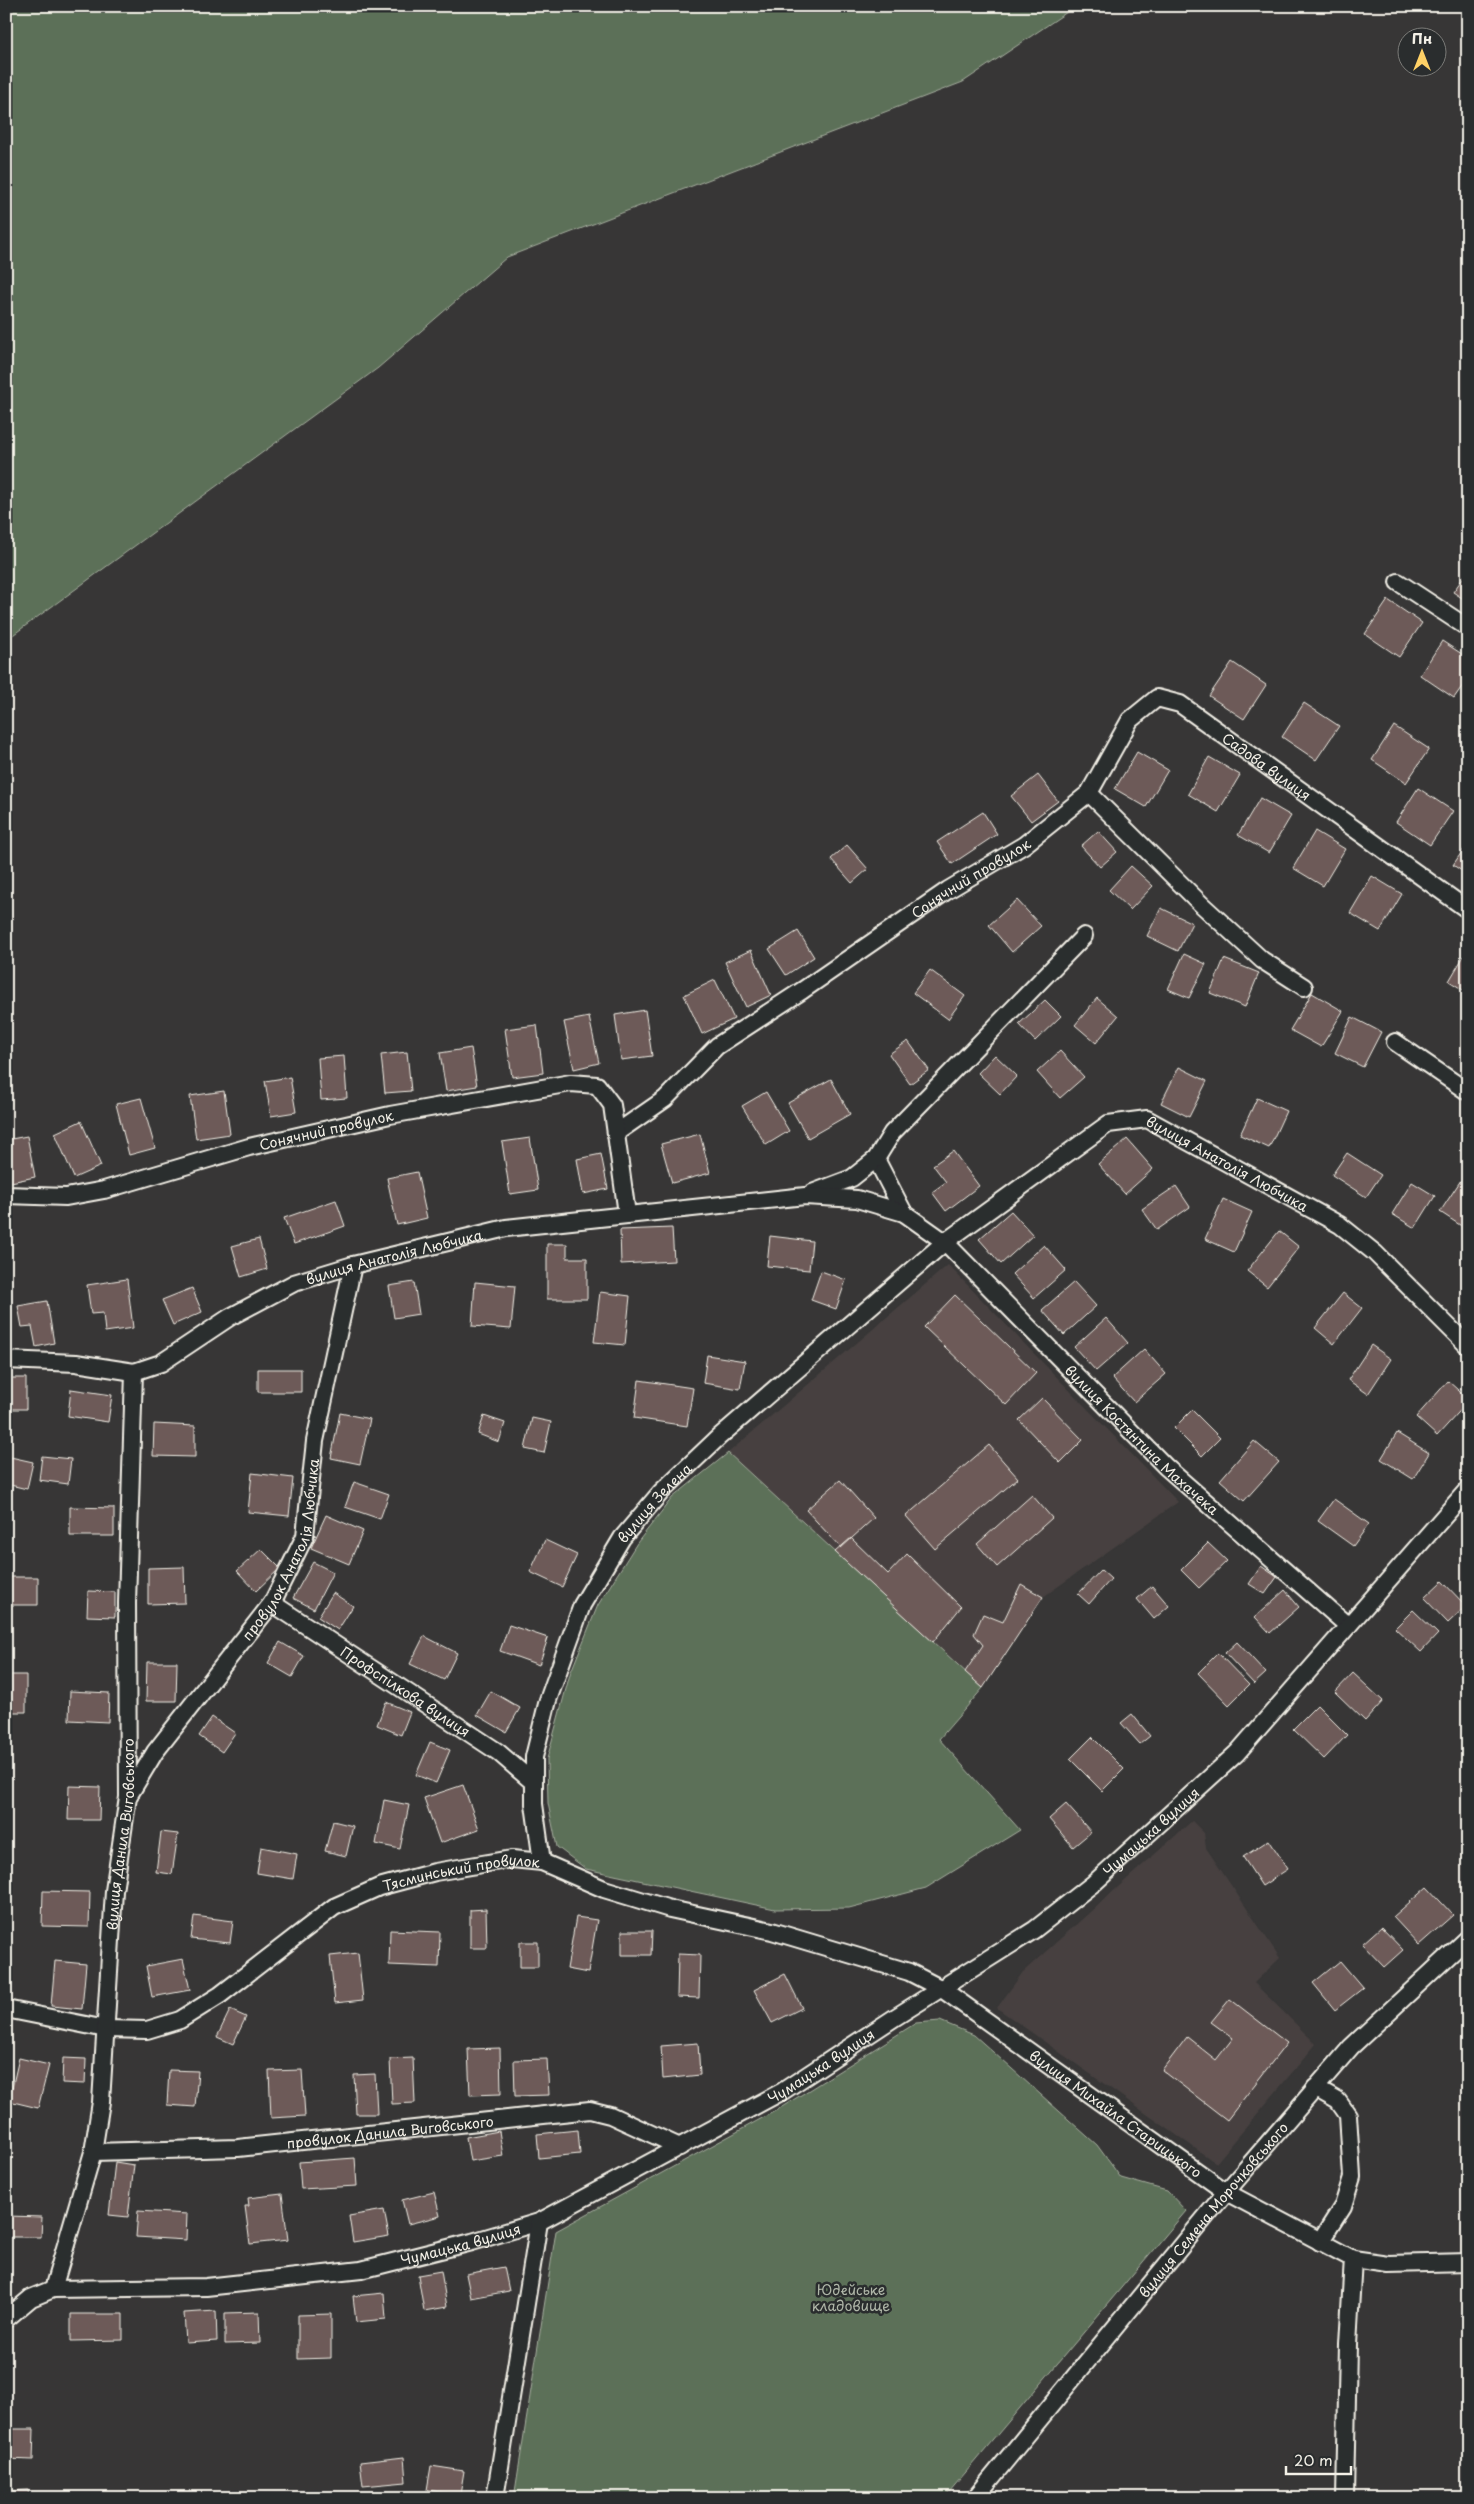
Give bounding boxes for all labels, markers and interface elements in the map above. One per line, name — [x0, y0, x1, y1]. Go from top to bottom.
north arrow — [1396, 28, 1446, 78]
text: Пн — [1412, 28, 1432, 49]
street label: Садова вулиця — [1218, 727, 1315, 805]
street label: Сонячний провулок — [907, 833, 1035, 923]
street label: Сонячний провулок — [257, 1104, 396, 1155]
street label: вулиця Анатолія Любчика — [1143, 1110, 1312, 1216]
street label: вулиця Анатолія Любчика — [303, 1224, 485, 1289]
street label: вулиця Костянтина Махачека — [1060, 1360, 1224, 1519]
street label: провулок Анатолія Любчика — [236, 1457, 324, 1644]
street label: вулиця Зелена — [612, 1458, 696, 1547]
street label: Профспілкова вулиця — [337, 1641, 475, 1742]
street label: вулиця Данила Виговського — [101, 1738, 139, 1931]
street label: Чумацька вулиця — [1098, 1782, 1204, 1881]
street label: Тясминський провулок — [380, 1848, 542, 1896]
street label: Чумацька вулиця — [763, 2023, 878, 2108]
street label: вулиця Михайла Старицького — [1025, 2044, 1207, 2182]
street label: провулок Данила Виговського — [286, 2110, 495, 2153]
street label: вулиця Семена Морочковського — [1133, 2117, 1293, 2302]
street label: Чумацька вулиця — [398, 2218, 523, 2270]
park label: Юдейське кладовище — [812, 2279, 890, 2316]
scale bar — [1286, 2444, 1352, 2476]
text: 20 m — [1294, 2448, 1333, 2471]

